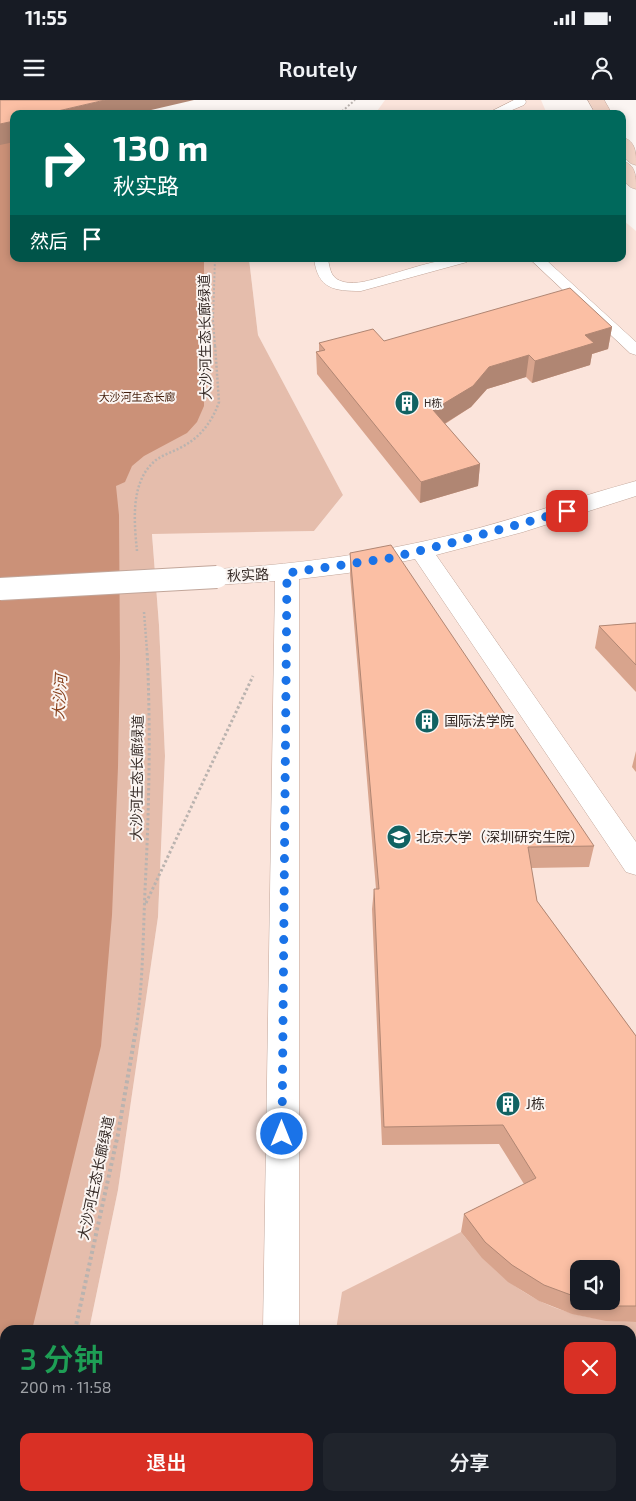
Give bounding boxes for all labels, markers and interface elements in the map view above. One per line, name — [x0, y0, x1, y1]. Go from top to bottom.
text: 11:55 — [25, 6, 67, 29]
icon: menu — [20, 54, 48, 82]
icon: person — [588, 54, 616, 82]
text: Routely — [279, 55, 357, 81]
text: 130 m — [113, 126, 208, 168]
icon: right — [30, 130, 95, 195]
text: 秋实路 — [113, 172, 179, 198]
icon: arrive — [78, 225, 106, 253]
text: 然后 — [30, 229, 68, 252]
street label: 大沙河生态长廊绿道 — [195, 274, 214, 400]
park label: 大沙河生态长廊 — [99, 390, 176, 403]
building icon: H栋 — [394, 390, 420, 416]
place label: H栋 — [424, 396, 442, 409]
pin — [546, 490, 588, 532]
icon: arrive — [553, 497, 581, 525]
street label: 秋实路 — [227, 565, 269, 584]
water label: 大沙河 — [48, 671, 70, 720]
building icon: 国际法学院 — [414, 708, 440, 734]
place label: 国际法学院 — [444, 712, 514, 729]
street label: 大沙河生态长廊绿道 — [127, 715, 146, 841]
school or university icon: 北京大学（深圳研究生院） — [386, 824, 412, 850]
place label: 北京大学（深圳研究生院） — [416, 828, 584, 845]
building icon: J栋 — [495, 1091, 521, 1117]
place label: J栋 — [526, 1095, 545, 1112]
position arrow — [255, 1107, 307, 1159]
street label: 大沙河生态长廊绿道 — [74, 1115, 117, 1241]
map controls — [570, 1260, 620, 1310]
button: sound — [570, 1260, 620, 1310]
text: 3 分钟 — [20, 1340, 103, 1376]
button: close — [564, 1342, 616, 1394]
text: 200 m · 11:58 — [20, 1377, 112, 1396]
button: 退出 — [20, 1433, 313, 1491]
button: 分享 — [323, 1433, 616, 1491]

